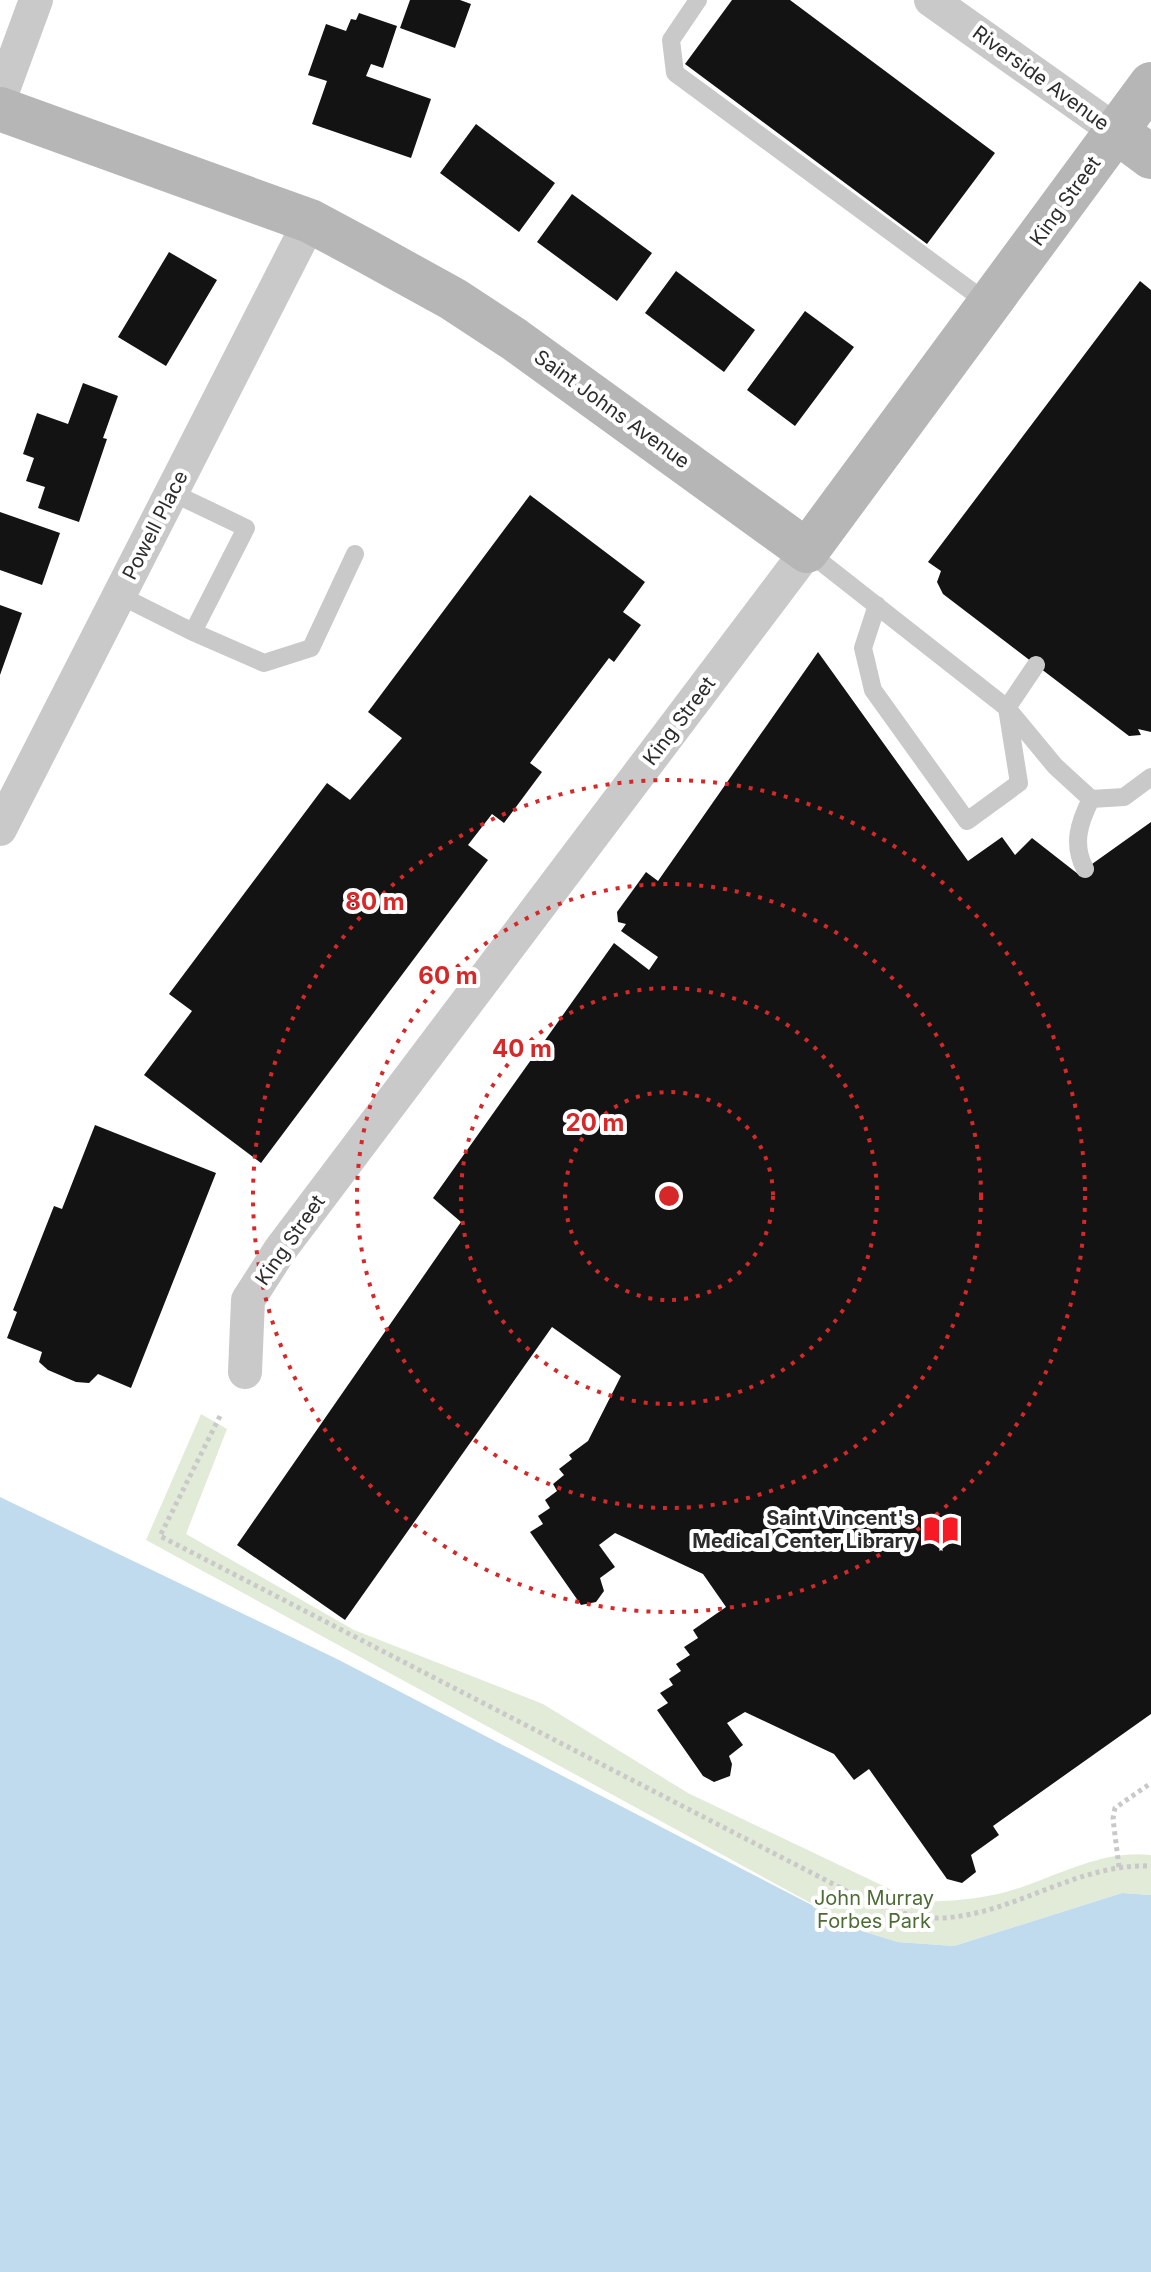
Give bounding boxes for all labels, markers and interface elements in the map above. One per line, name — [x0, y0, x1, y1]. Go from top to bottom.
street label: Riverside Avenue — [968, 20, 1114, 136]
street label: King Street — [1025, 151, 1106, 250]
street label: Saint Johns Avenue — [530, 345, 694, 473]
street label: Powell Place — [117, 466, 193, 584]
street label: King Street — [638, 672, 720, 770]
text: 80 m — [345, 887, 405, 916]
text: 60 m — [418, 961, 478, 990]
text: 40 m — [492, 1034, 552, 1063]
text: 20 m — [566, 1108, 624, 1137]
centre of rings — [655, 1182, 683, 1210]
street label: King Street — [250, 1190, 330, 1290]
place label: Saint Vincent's Medical Center Library — [692, 1506, 915, 1553]
library icon: Saint Vincent's Medical Center Library — [922, 1511, 960, 1549]
park label: John Murray Forbes Park — [814, 1886, 934, 1933]

